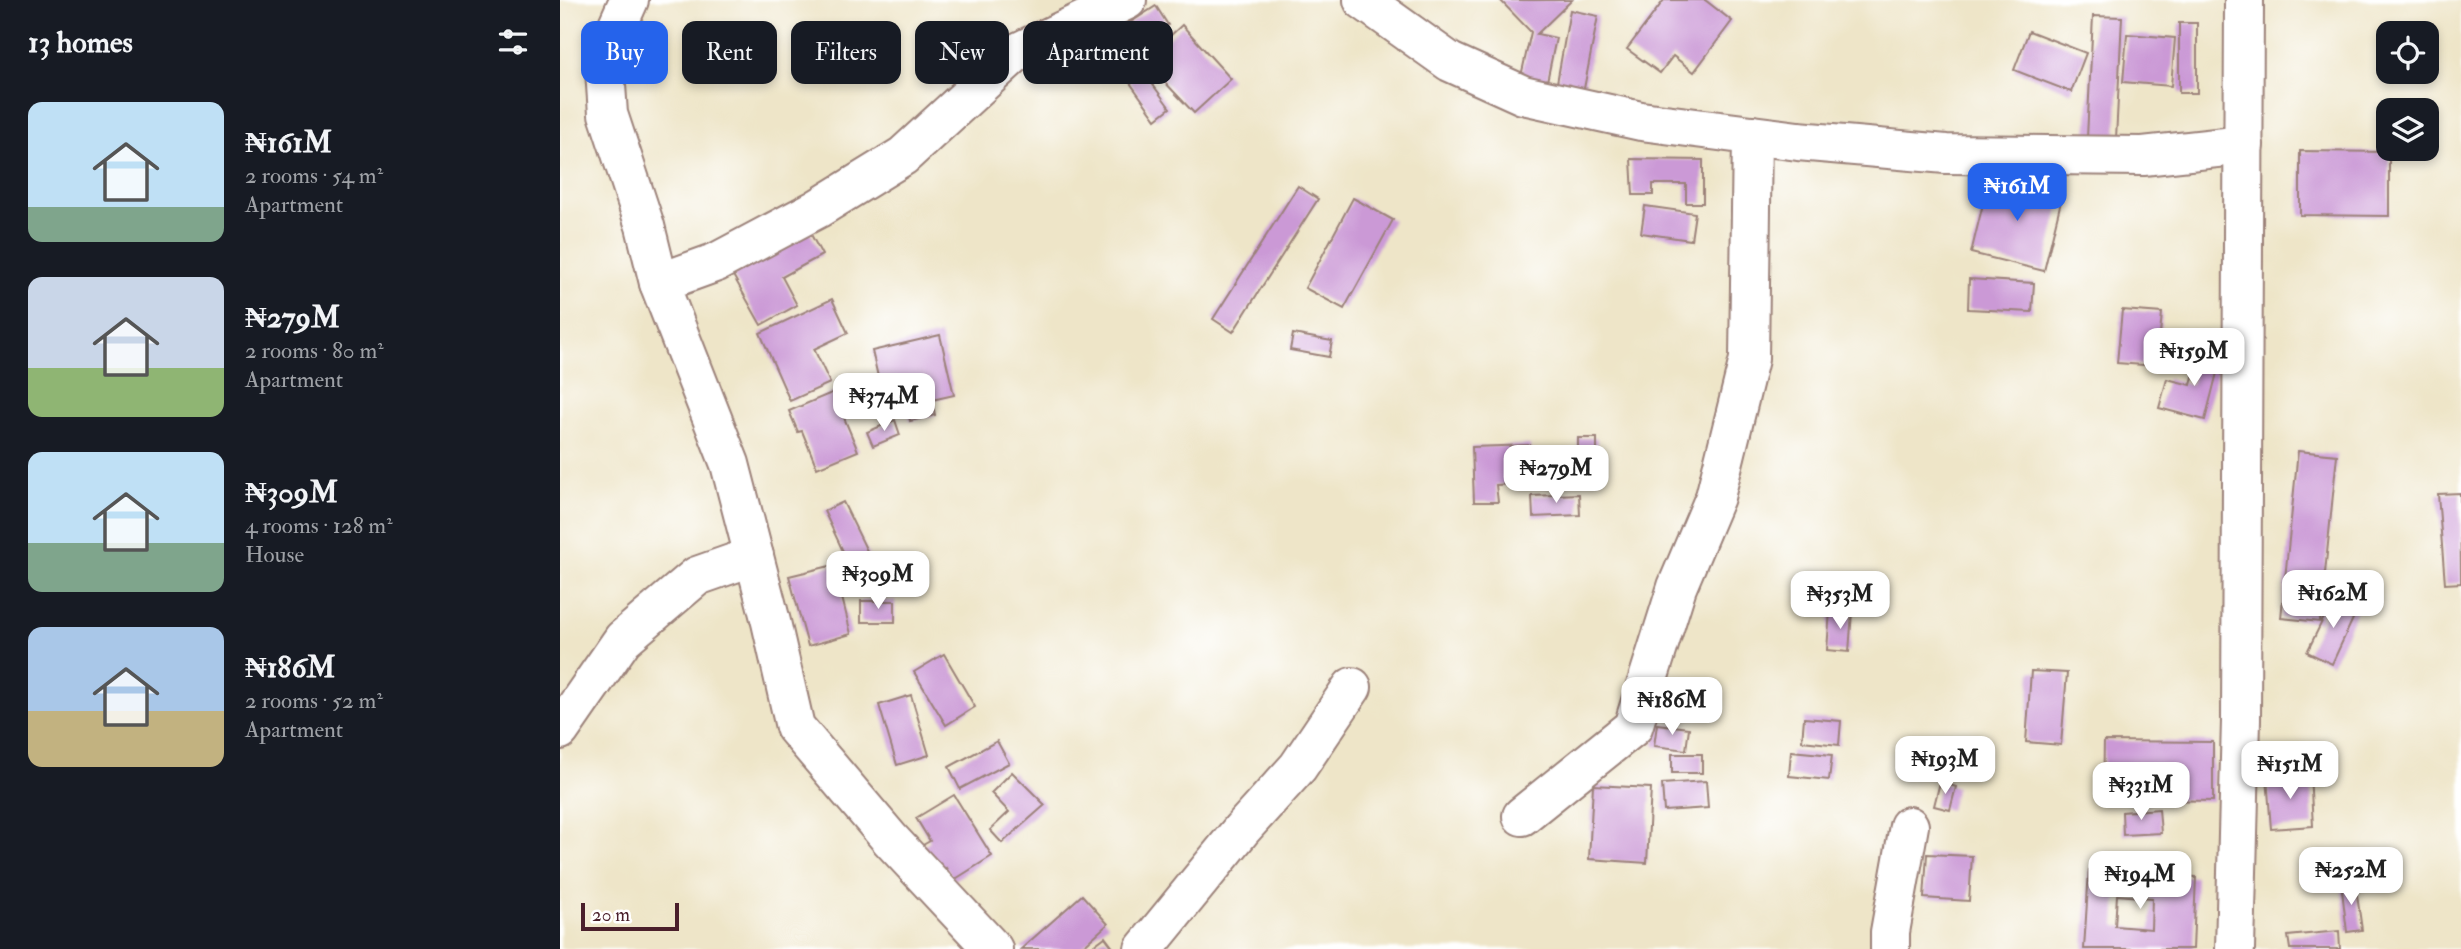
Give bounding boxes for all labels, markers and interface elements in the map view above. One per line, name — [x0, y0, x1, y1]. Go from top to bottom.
chip: Buy — [581, 21, 668, 84]
chip: Rent — [682, 21, 777, 84]
chip: Filters — [791, 21, 901, 84]
chip: New — [915, 21, 1009, 84]
chip: Apartment — [1023, 21, 1173, 84]
map controls — [2376, 21, 2439, 161]
button: locate — [2376, 21, 2439, 84]
icon: filters — [494, 23, 532, 61]
text: 13 homes — [28, 24, 133, 61]
button: layers — [2376, 98, 2439, 161]
text: ₦161M — [245, 124, 332, 161]
icon: home — [84, 130, 168, 214]
text: 2 rooms · 54 m² — [245, 161, 383, 190]
pin: ₦161M — [1968, 164, 2066, 223]
text: ₦161M — [1984, 171, 2050, 200]
text: Apartment — [245, 190, 343, 219]
text: ₦279M — [245, 299, 340, 336]
icon: home — [84, 305, 168, 389]
pin: ₦159M — [2145, 328, 2243, 388]
text: 2 rooms · 80 m² — [245, 336, 384, 365]
text: ₦159M — [2160, 336, 2228, 365]
text: Apartment — [245, 365, 343, 394]
pin: ₦374M — [835, 374, 933, 433]
text: ₦374M — [849, 381, 919, 410]
pin: ₦279M — [1507, 446, 1605, 505]
text: ₦279M — [1520, 453, 1592, 482]
text: ₦309M — [245, 474, 338, 511]
icon: home — [84, 480, 168, 564]
text: 4 rooms · 128 m² — [245, 511, 393, 540]
text: House — [245, 540, 304, 569]
pin: ₦309M — [829, 552, 927, 611]
text: ₦309M — [842, 559, 914, 588]
pin: ₦162M — [2284, 570, 2382, 630]
pin: ₦353M — [1791, 572, 1889, 631]
text: ₦162M — [2298, 578, 2368, 607]
text: ₦353M — [1807, 579, 1873, 608]
text: ₦186M — [245, 649, 336, 686]
icon: home — [84, 655, 168, 739]
pin: ₦186M — [1623, 678, 1721, 737]
text: ₦186M — [1637, 685, 1707, 714]
text: 2 rooms · 52 m² — [245, 686, 383, 715]
text: Apartment — [245, 715, 343, 744]
pin: ₦193M — [1896, 736, 1994, 796]
pin: ₦151M — [2241, 742, 2339, 801]
text: ₦193M — [1911, 744, 1979, 773]
text: ₦151M — [2257, 749, 2323, 778]
pin: ₦331M — [2092, 762, 2190, 822]
text: ₦331M — [2109, 770, 2173, 799]
pin: ₦252M — [2302, 848, 2400, 907]
pin: ₦194M — [2091, 852, 2189, 911]
text: ₦252M — [2315, 855, 2387, 884]
text: ₦194M — [2104, 859, 2176, 888]
scale bar — [581, 900, 679, 932]
text: 20 m — [592, 903, 630, 927]

